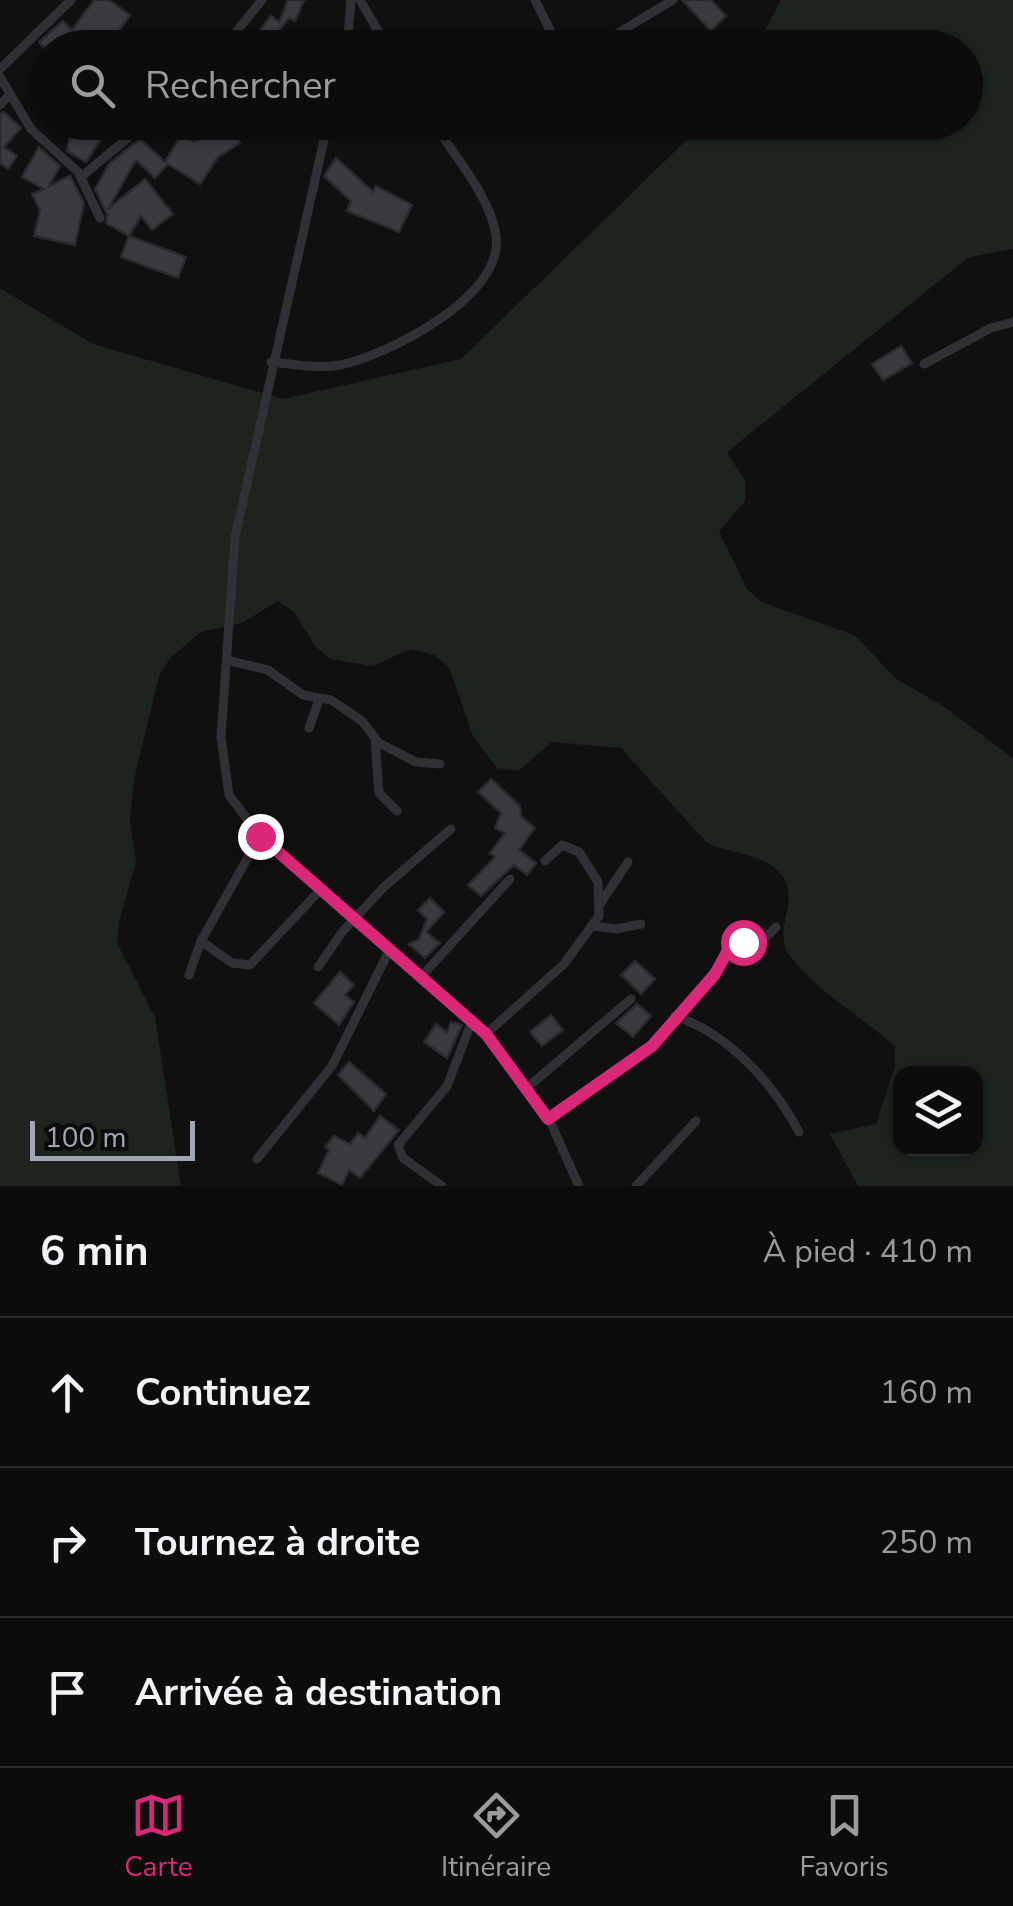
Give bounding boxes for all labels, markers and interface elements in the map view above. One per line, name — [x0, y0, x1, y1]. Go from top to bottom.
search box — [30, 30, 983, 140]
icon: search — [65, 58, 120, 113]
text: Rechercher — [145, 60, 336, 111]
route end — [238, 814, 284, 860]
route start — [721, 920, 767, 966]
map controls — [893, 1066, 983, 1156]
button: layers — [893, 1066, 983, 1156]
scale bar — [30, 1116, 195, 1160]
text: 100 m — [45, 1119, 127, 1157]
text: 6 min — [40, 1223, 149, 1280]
text: À pied · 410 m — [763, 1230, 973, 1273]
icon: ahead — [40, 1365, 95, 1420]
text: Continuez — [135, 1367, 310, 1418]
text: 160 m — [880, 1371, 973, 1414]
icon: right — [40, 1515, 95, 1570]
text: Tournez à droite — [135, 1517, 420, 1568]
text: 250 m — [880, 1521, 973, 1564]
icon: arrive — [40, 1665, 95, 1720]
text: Arrivée à destination — [135, 1667, 502, 1718]
tab: Carte — [124, 1788, 193, 1886]
tab: Itinéraire — [441, 1788, 551, 1886]
tab: Favoris — [800, 1788, 889, 1886]

